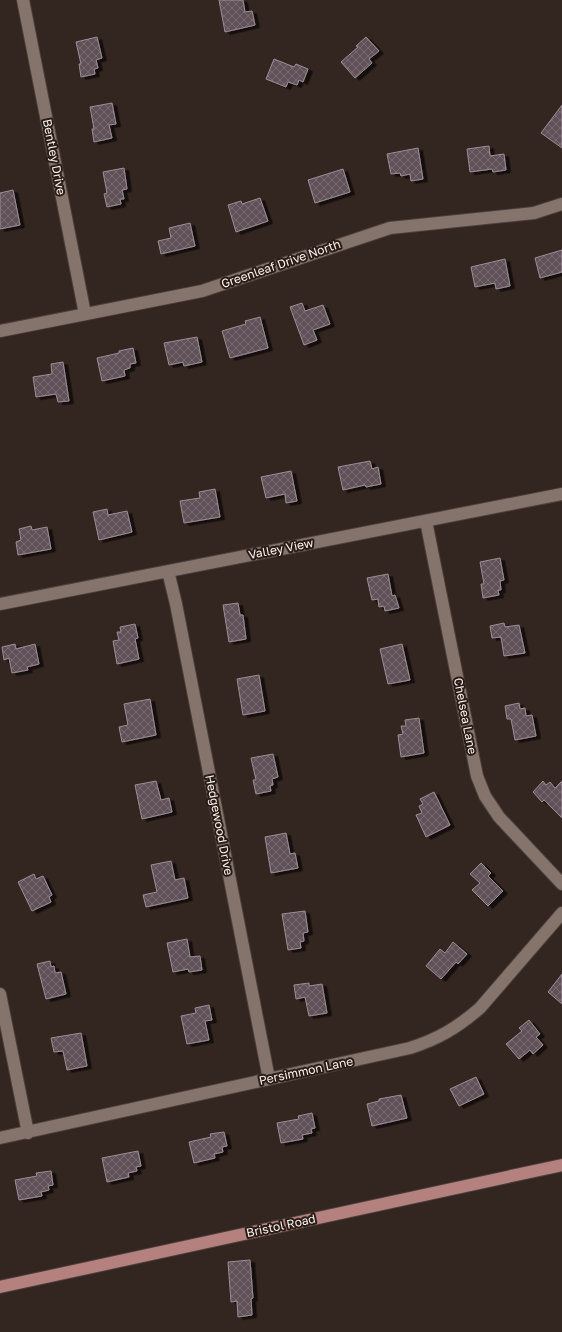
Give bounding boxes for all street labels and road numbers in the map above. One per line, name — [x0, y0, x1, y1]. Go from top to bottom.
street label: Bentley Drive — [40, 118, 69, 196]
street label: Greenleaf Drive North — [219, 236, 343, 291]
street label: Valley View — [247, 535, 315, 562]
street label: Chelsea Lane — [451, 676, 480, 755]
street label: Hedgewood Drive — [202, 774, 237, 876]
street label: Persimmon Lane — [257, 1053, 354, 1088]
street label: Bristol Road — [245, 1211, 317, 1240]

